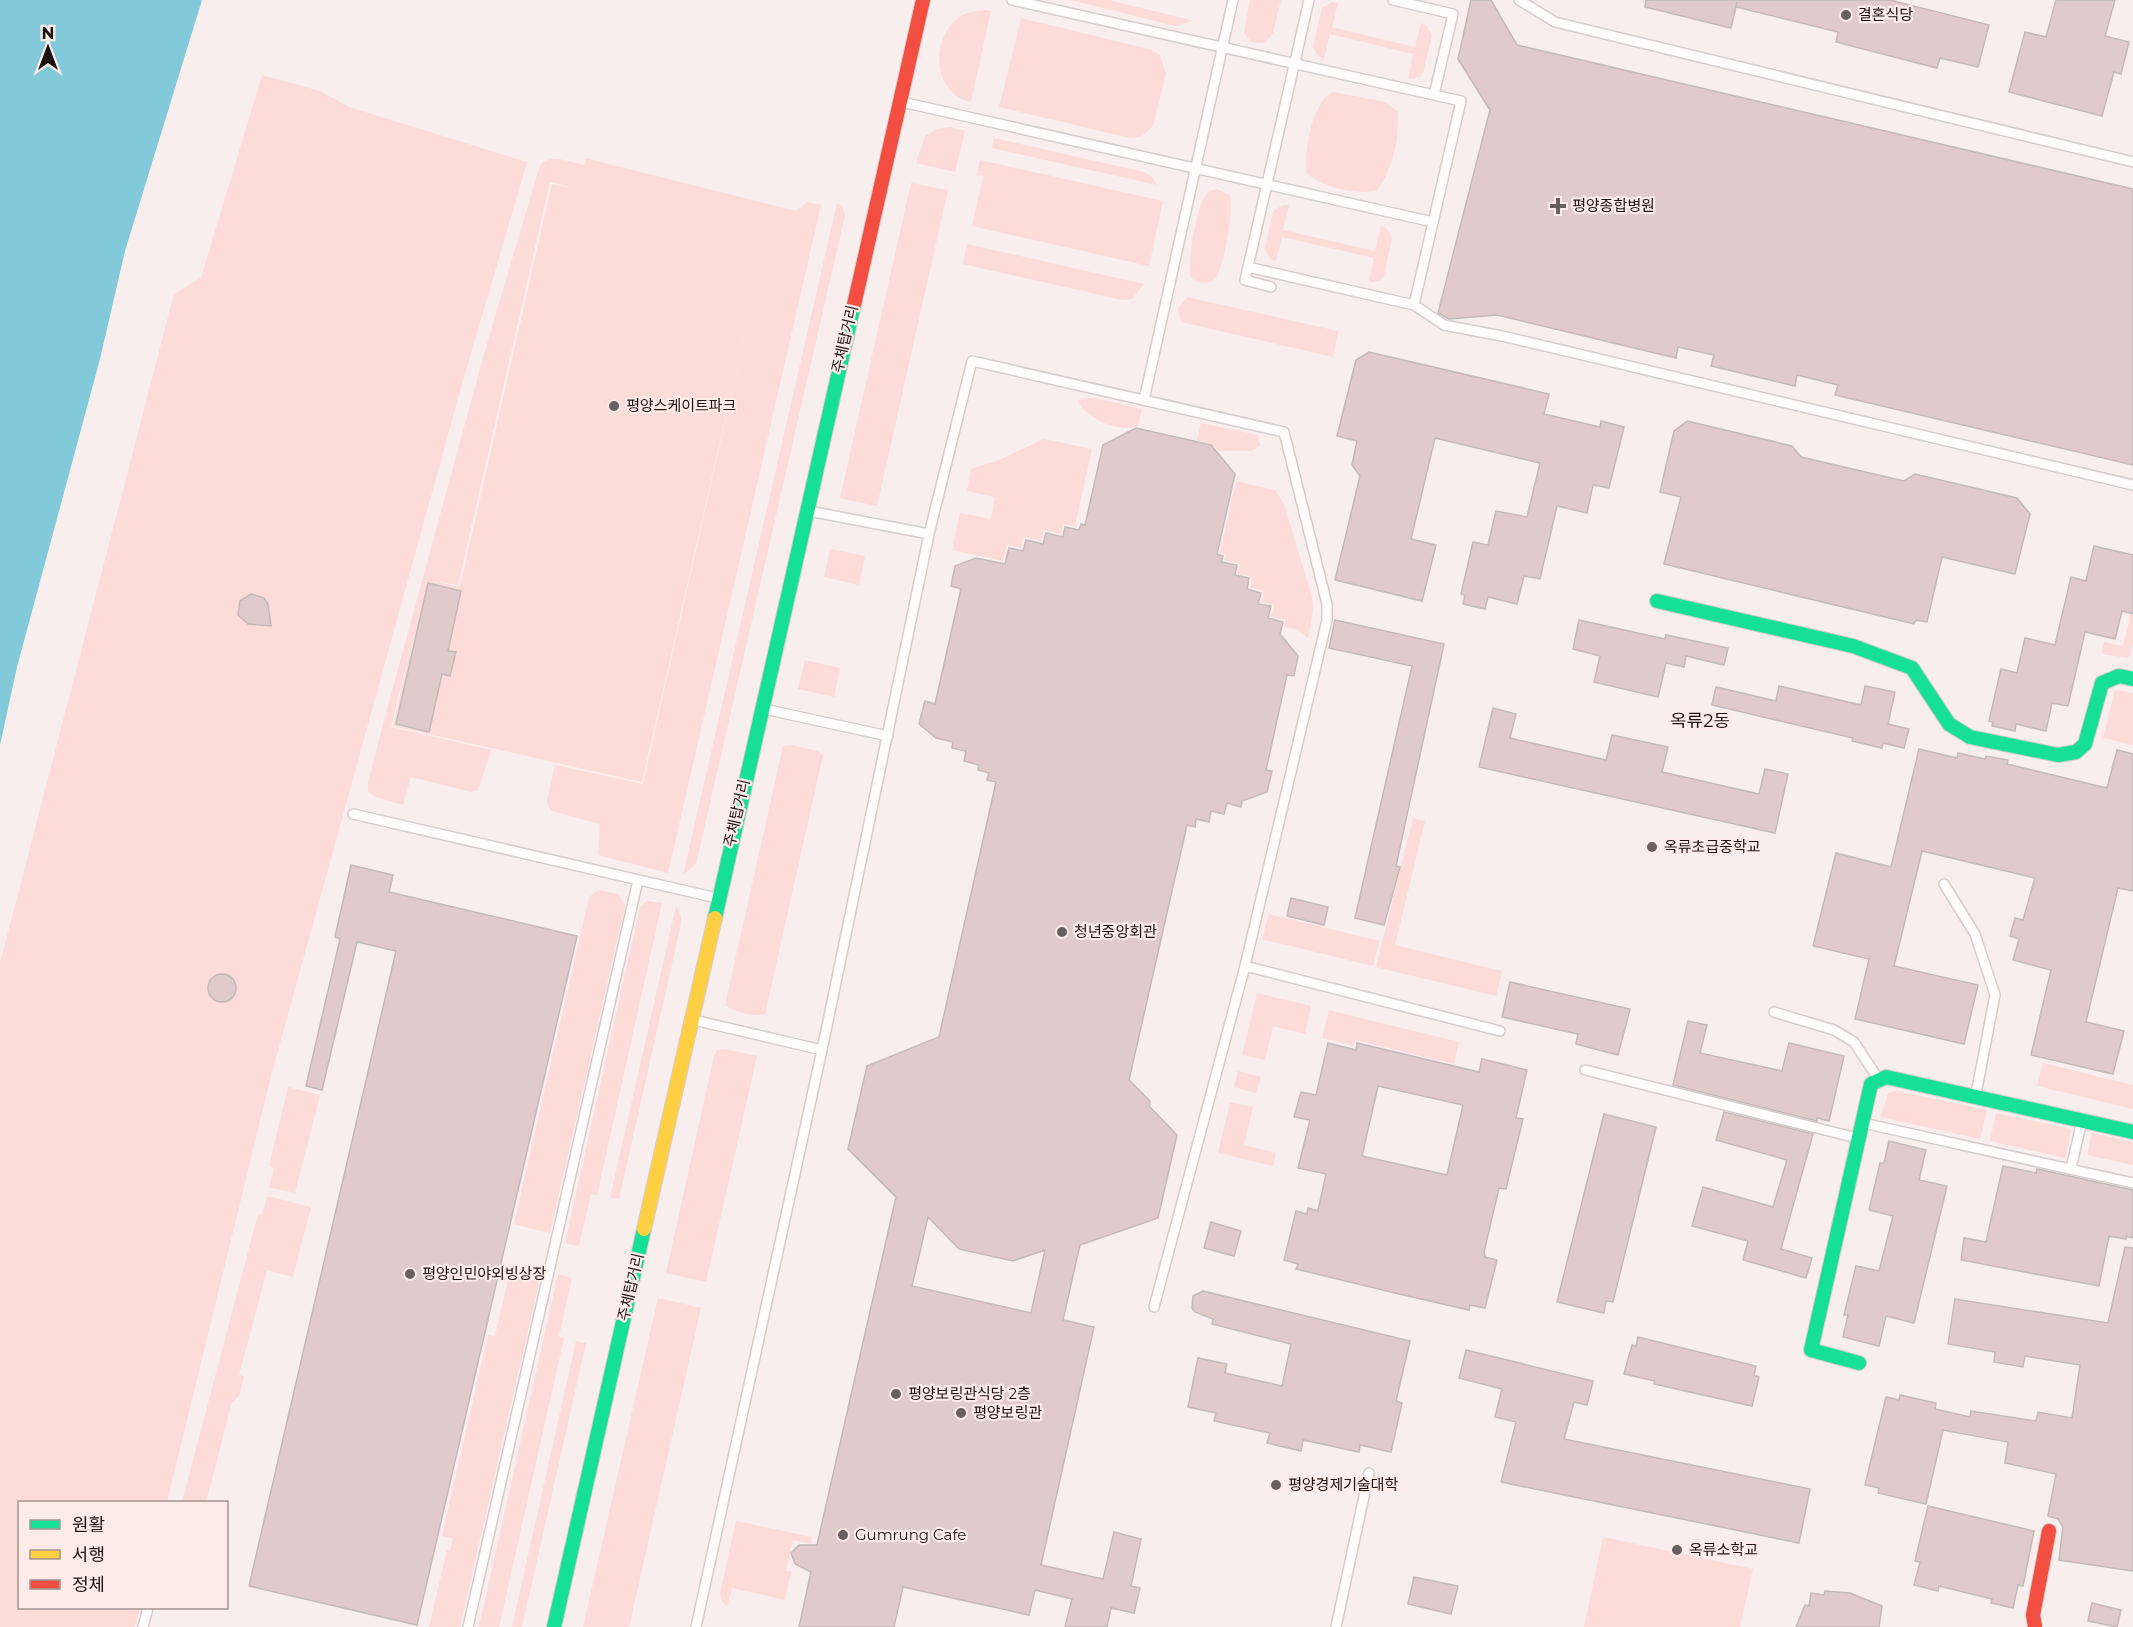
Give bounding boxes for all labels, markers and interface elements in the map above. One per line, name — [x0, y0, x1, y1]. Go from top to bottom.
place label: 결혼식당 — [1858, 5, 1913, 24]
marker: 결혼식당 — [1839, 8, 1853, 22]
north arrow — [18, 18, 78, 78]
text: N — [42, 24, 54, 43]
place label: 평양종합병원 — [1572, 196, 1655, 215]
marker: 평양종합병원 — [1549, 197, 1567, 215]
street label: 주체탑거리 — [827, 303, 862, 375]
place label: 평양스케이트파크 — [626, 396, 736, 415]
marker: 평양스케이트파크 — [607, 399, 621, 413]
district label: 옥류2동 — [1670, 710, 1730, 732]
street label: 주체탑거리 — [719, 777, 754, 849]
place label: 옥류초급중학교 — [1664, 837, 1761, 856]
marker: 옥류초급중학교 — [1645, 840, 1659, 854]
place label: 청년중앙회관 — [1074, 922, 1157, 941]
marker: 청년중앙회관 — [1055, 925, 1069, 939]
street label: 주체탑거리 — [613, 1251, 648, 1323]
place label: 평양인민야외빙상장 — [422, 1264, 546, 1283]
marker: 평양인민야외빙상장 — [403, 1267, 417, 1281]
place label: 평양보링관식당 2층 — [908, 1384, 1031, 1403]
marker: 평양보링관식당 2층 — [889, 1387, 903, 1401]
place label: 평양보링관 — [973, 1403, 1042, 1422]
marker: 평양보링관 — [954, 1406, 968, 1420]
place label: 평양경제기술대학 — [1288, 1475, 1399, 1494]
marker: 평양경제기술대학 — [1269, 1478, 1283, 1492]
legend — [18, 1501, 228, 1609]
text: 원활 — [72, 1514, 105, 1536]
place label: Gumrung Cafe — [855, 1525, 966, 1544]
marker: Gumrung Cafe — [836, 1528, 850, 1542]
place label: 옥류소학교 — [1689, 1540, 1758, 1559]
marker: 옥류소학교 — [1670, 1543, 1684, 1557]
text: 서행 — [72, 1544, 105, 1566]
text: 정체 — [72, 1574, 105, 1596]

